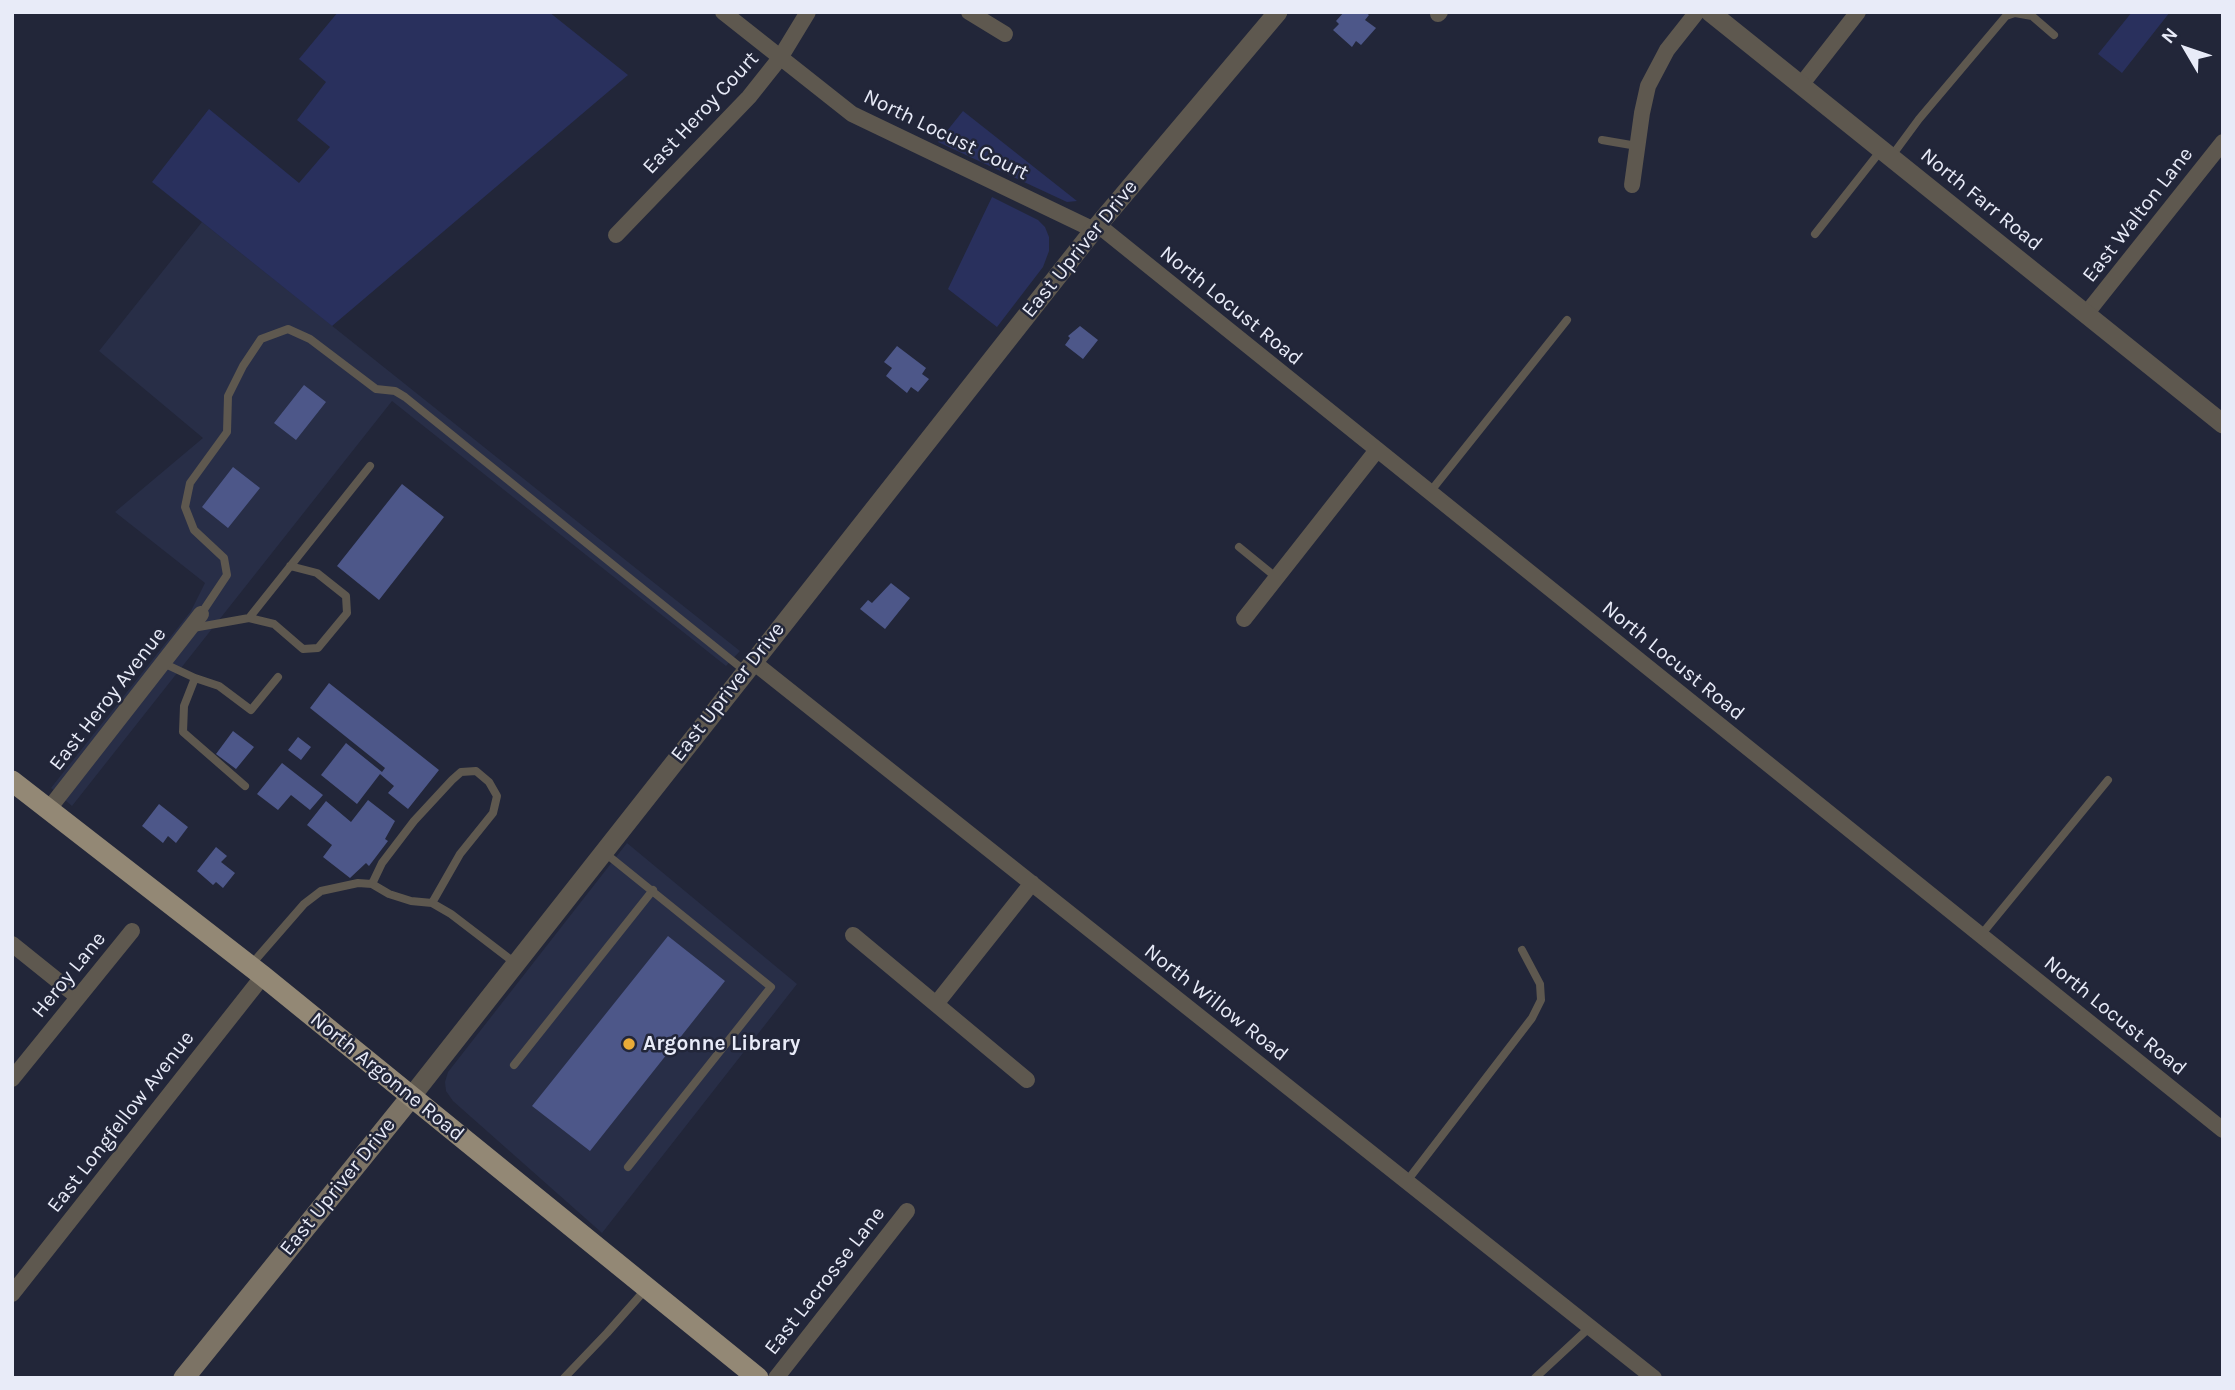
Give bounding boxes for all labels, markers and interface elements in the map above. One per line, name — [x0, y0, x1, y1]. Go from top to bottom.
north arrow — [2151, 14, 2221, 84]
text: N — [2157, 24, 2183, 48]
street label: East Heroy Court — [638, 46, 764, 180]
street label: North Locust Court — [859, 84, 1033, 186]
street label: East Walton Lane — [2077, 142, 2199, 288]
street label: North Farr Road — [1915, 143, 2047, 257]
street label: East Upriver Drive — [1017, 175, 1143, 323]
street label: North Locust Road — [1155, 241, 1307, 371]
street label: North Locust Road — [1597, 596, 1749, 726]
street label: East Upriver Drive — [666, 617, 790, 767]
street label: East Heroy Avenue — [44, 622, 172, 776]
street label: Heroy Lane — [27, 927, 111, 1023]
street label: North Willow Road — [1139, 939, 1293, 1067]
street label: North Locust Road — [2039, 951, 2191, 1081]
street label: North Argonne Road — [305, 1007, 469, 1147]
street label: East Longfellow Avenue — [42, 1026, 200, 1218]
place label: Argonne Library — [643, 1031, 800, 1057]
marker: Argonne Library — [621, 1036, 637, 1052]
street label: East Upriver Drive — [275, 1113, 401, 1261]
street label: East Lacrosse Lane — [759, 1202, 891, 1360]

